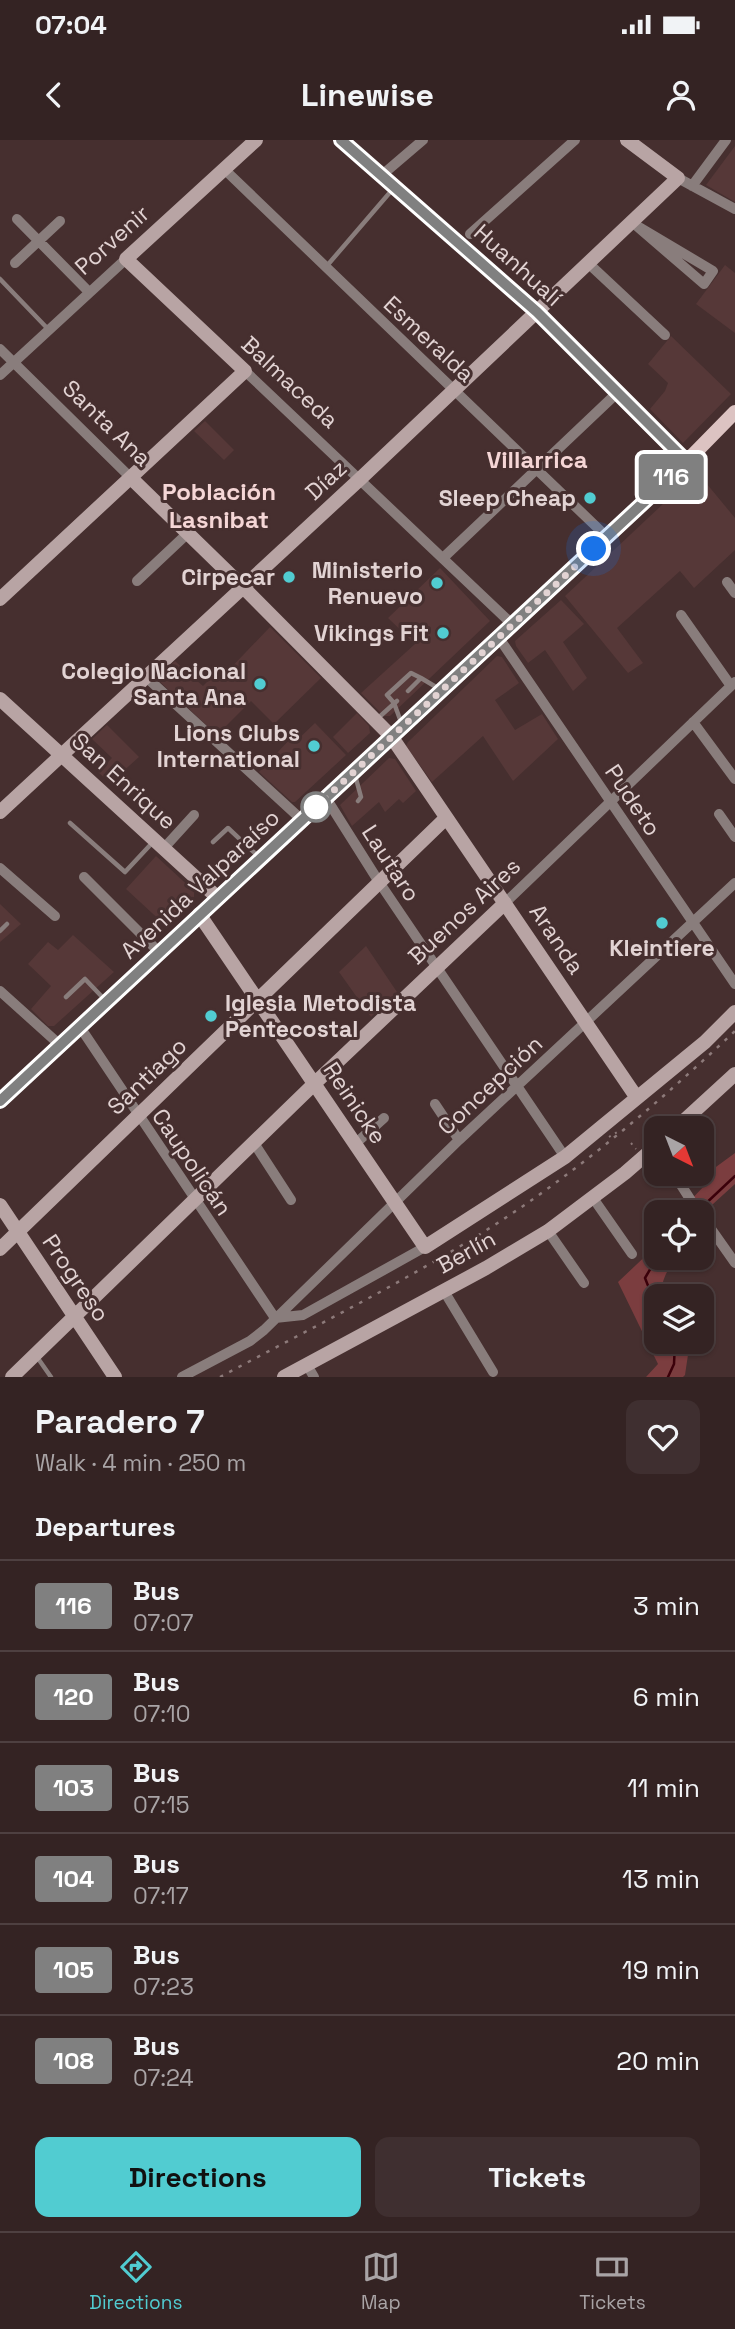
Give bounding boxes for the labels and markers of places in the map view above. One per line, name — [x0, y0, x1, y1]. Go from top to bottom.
place label: Sleep Cheap — [439, 483, 576, 513]
marker: Sleep Cheap — [582, 490, 598, 506]
place label: Ministerio Renuevo — [312, 555, 423, 611]
place label: Cirpecar — [181, 562, 275, 592]
marker: Cirpecar — [281, 569, 297, 585]
marker: Ministerio Renuevo — [429, 575, 445, 591]
place label: Vikings Fit — [314, 618, 429, 648]
marker: Vikings Fit — [435, 625, 451, 641]
place label: Colegio Nacional Santa Ana — [61, 656, 246, 712]
marker: Colegio Nacional Santa Ana — [252, 676, 268, 692]
place label: Lions Clubs International — [157, 718, 300, 774]
marker: Lions Clubs International — [306, 738, 322, 754]
unlabelled marker — [301, 792, 331, 822]
marker: Kleintiere — [654, 915, 670, 931]
place label: Kleintiere — [609, 933, 715, 963]
place label: Iglesia Metodista Pentecostal — [225, 988, 416, 1044]
marker: Iglesia Metodista Pentecostal — [203, 1008, 219, 1024]

